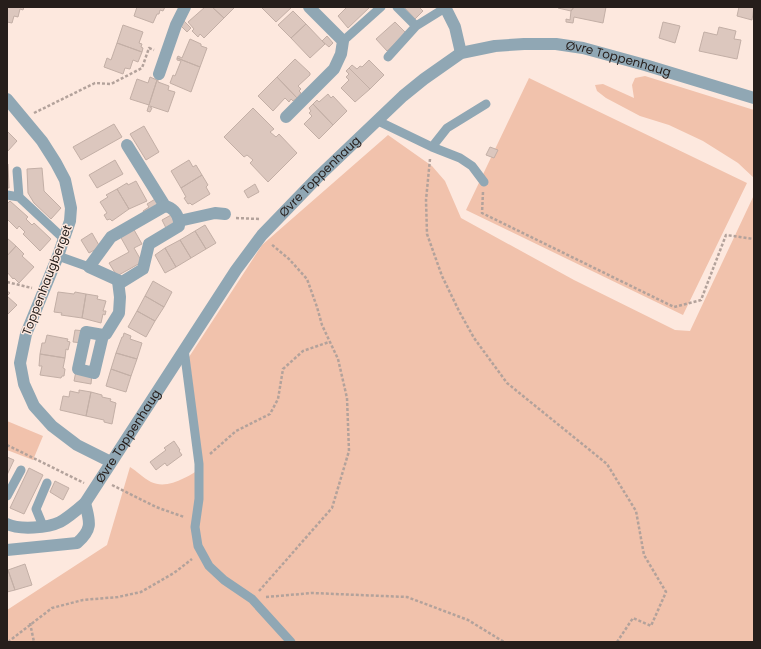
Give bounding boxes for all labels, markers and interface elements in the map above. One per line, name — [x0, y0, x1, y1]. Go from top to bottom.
street label: Øvre Toppenhaug — [565, 37, 673, 80]
street label: Øvre Toppenhaug — [275, 132, 364, 220]
street label: Toppenhaugberget — [18, 222, 75, 338]
street label: Øvre Toppenhaug — [91, 386, 164, 486]

